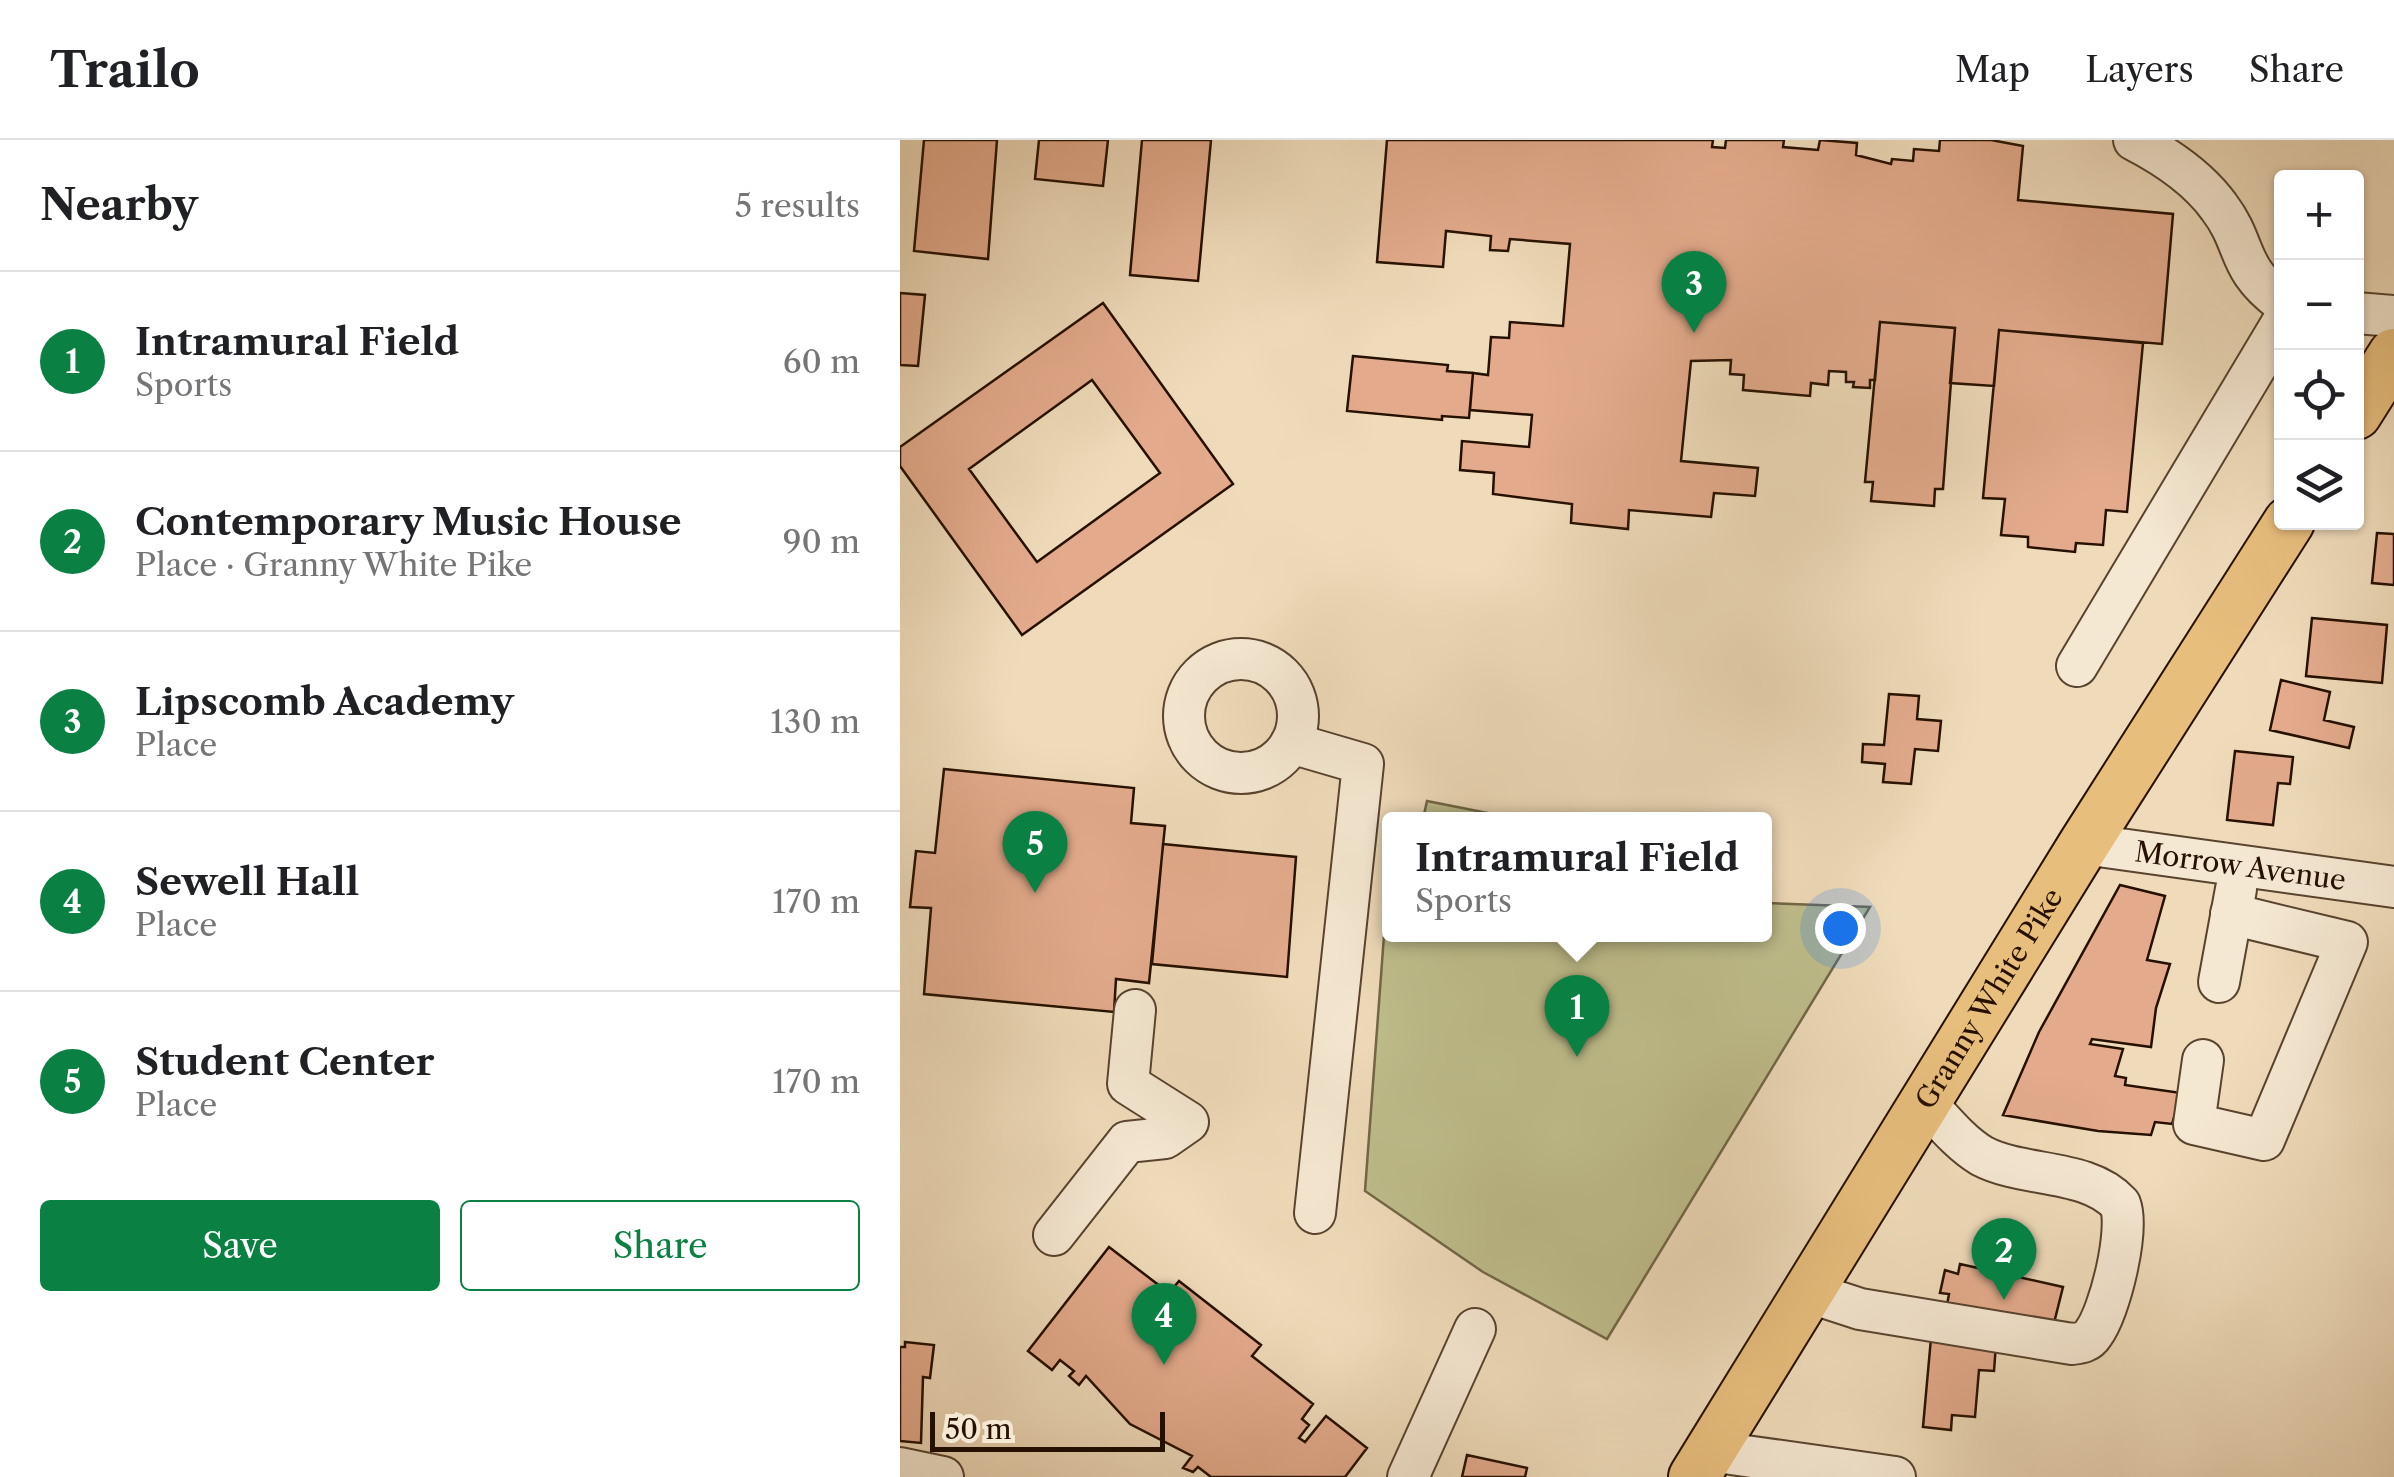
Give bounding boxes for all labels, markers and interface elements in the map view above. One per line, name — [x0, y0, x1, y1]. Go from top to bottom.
text: Trailo — [50, 40, 200, 99]
text: Map — [1955, 48, 2030, 91]
text: Layers — [2085, 48, 2194, 91]
text: Share — [2249, 48, 2344, 91]
map controls — [2274, 170, 2364, 530]
button: + — [2274, 170, 2364, 260]
text: Nearby — [40, 179, 198, 231]
text: 5 results — [735, 186, 860, 225]
pin: 3 — [1662, 250, 1726, 333]
button: − — [2274, 260, 2364, 350]
text: Intramural Field — [135, 318, 459, 365]
text: 1 — [65, 342, 80, 381]
text: 60 m — [783, 342, 860, 381]
button: locate — [2274, 350, 2364, 440]
text: Sports — [135, 365, 232, 404]
button: layers — [2274, 440, 2364, 530]
text: Contemporary Music House — [135, 498, 682, 545]
text: 2 — [63, 522, 82, 561]
text: 90 m — [783, 522, 860, 561]
text: Place · Granny White Pike — [135, 545, 532, 584]
text: Lipscomb Academy — [135, 678, 514, 725]
text: 3 — [63, 702, 82, 741]
text: 130 m — [770, 702, 860, 741]
text: Place — [135, 725, 217, 764]
pin: 5 — [1002, 810, 1068, 893]
popup — [1382, 812, 1772, 942]
text: Intramural Field — [1415, 834, 1739, 881]
street label: Morrow Avenue — [2133, 834, 2348, 897]
text: Sewell Hall — [135, 858, 359, 905]
text: Sports — [1415, 881, 1512, 920]
text: 4 — [63, 882, 82, 921]
text: 170 m — [772, 882, 860, 921]
street label: Granny White Pike — [1908, 882, 2070, 1115]
your location — [1815, 903, 1866, 954]
text: Place — [135, 905, 217, 944]
pin: 1 — [1544, 974, 1610, 1057]
text: Student Center — [135, 1038, 434, 1085]
text: 5 — [64, 1062, 81, 1101]
text: 170 m — [772, 1062, 860, 1101]
text: Place — [135, 1085, 217, 1124]
button: Save — [40, 1200, 440, 1291]
button: Share — [460, 1200, 860, 1291]
pin: 2 — [1972, 1218, 2036, 1300]
pin: 4 — [1132, 1282, 1196, 1365]
scale bar — [930, 1407, 1165, 1452]
text: 50 m — [945, 1412, 1012, 1446]

